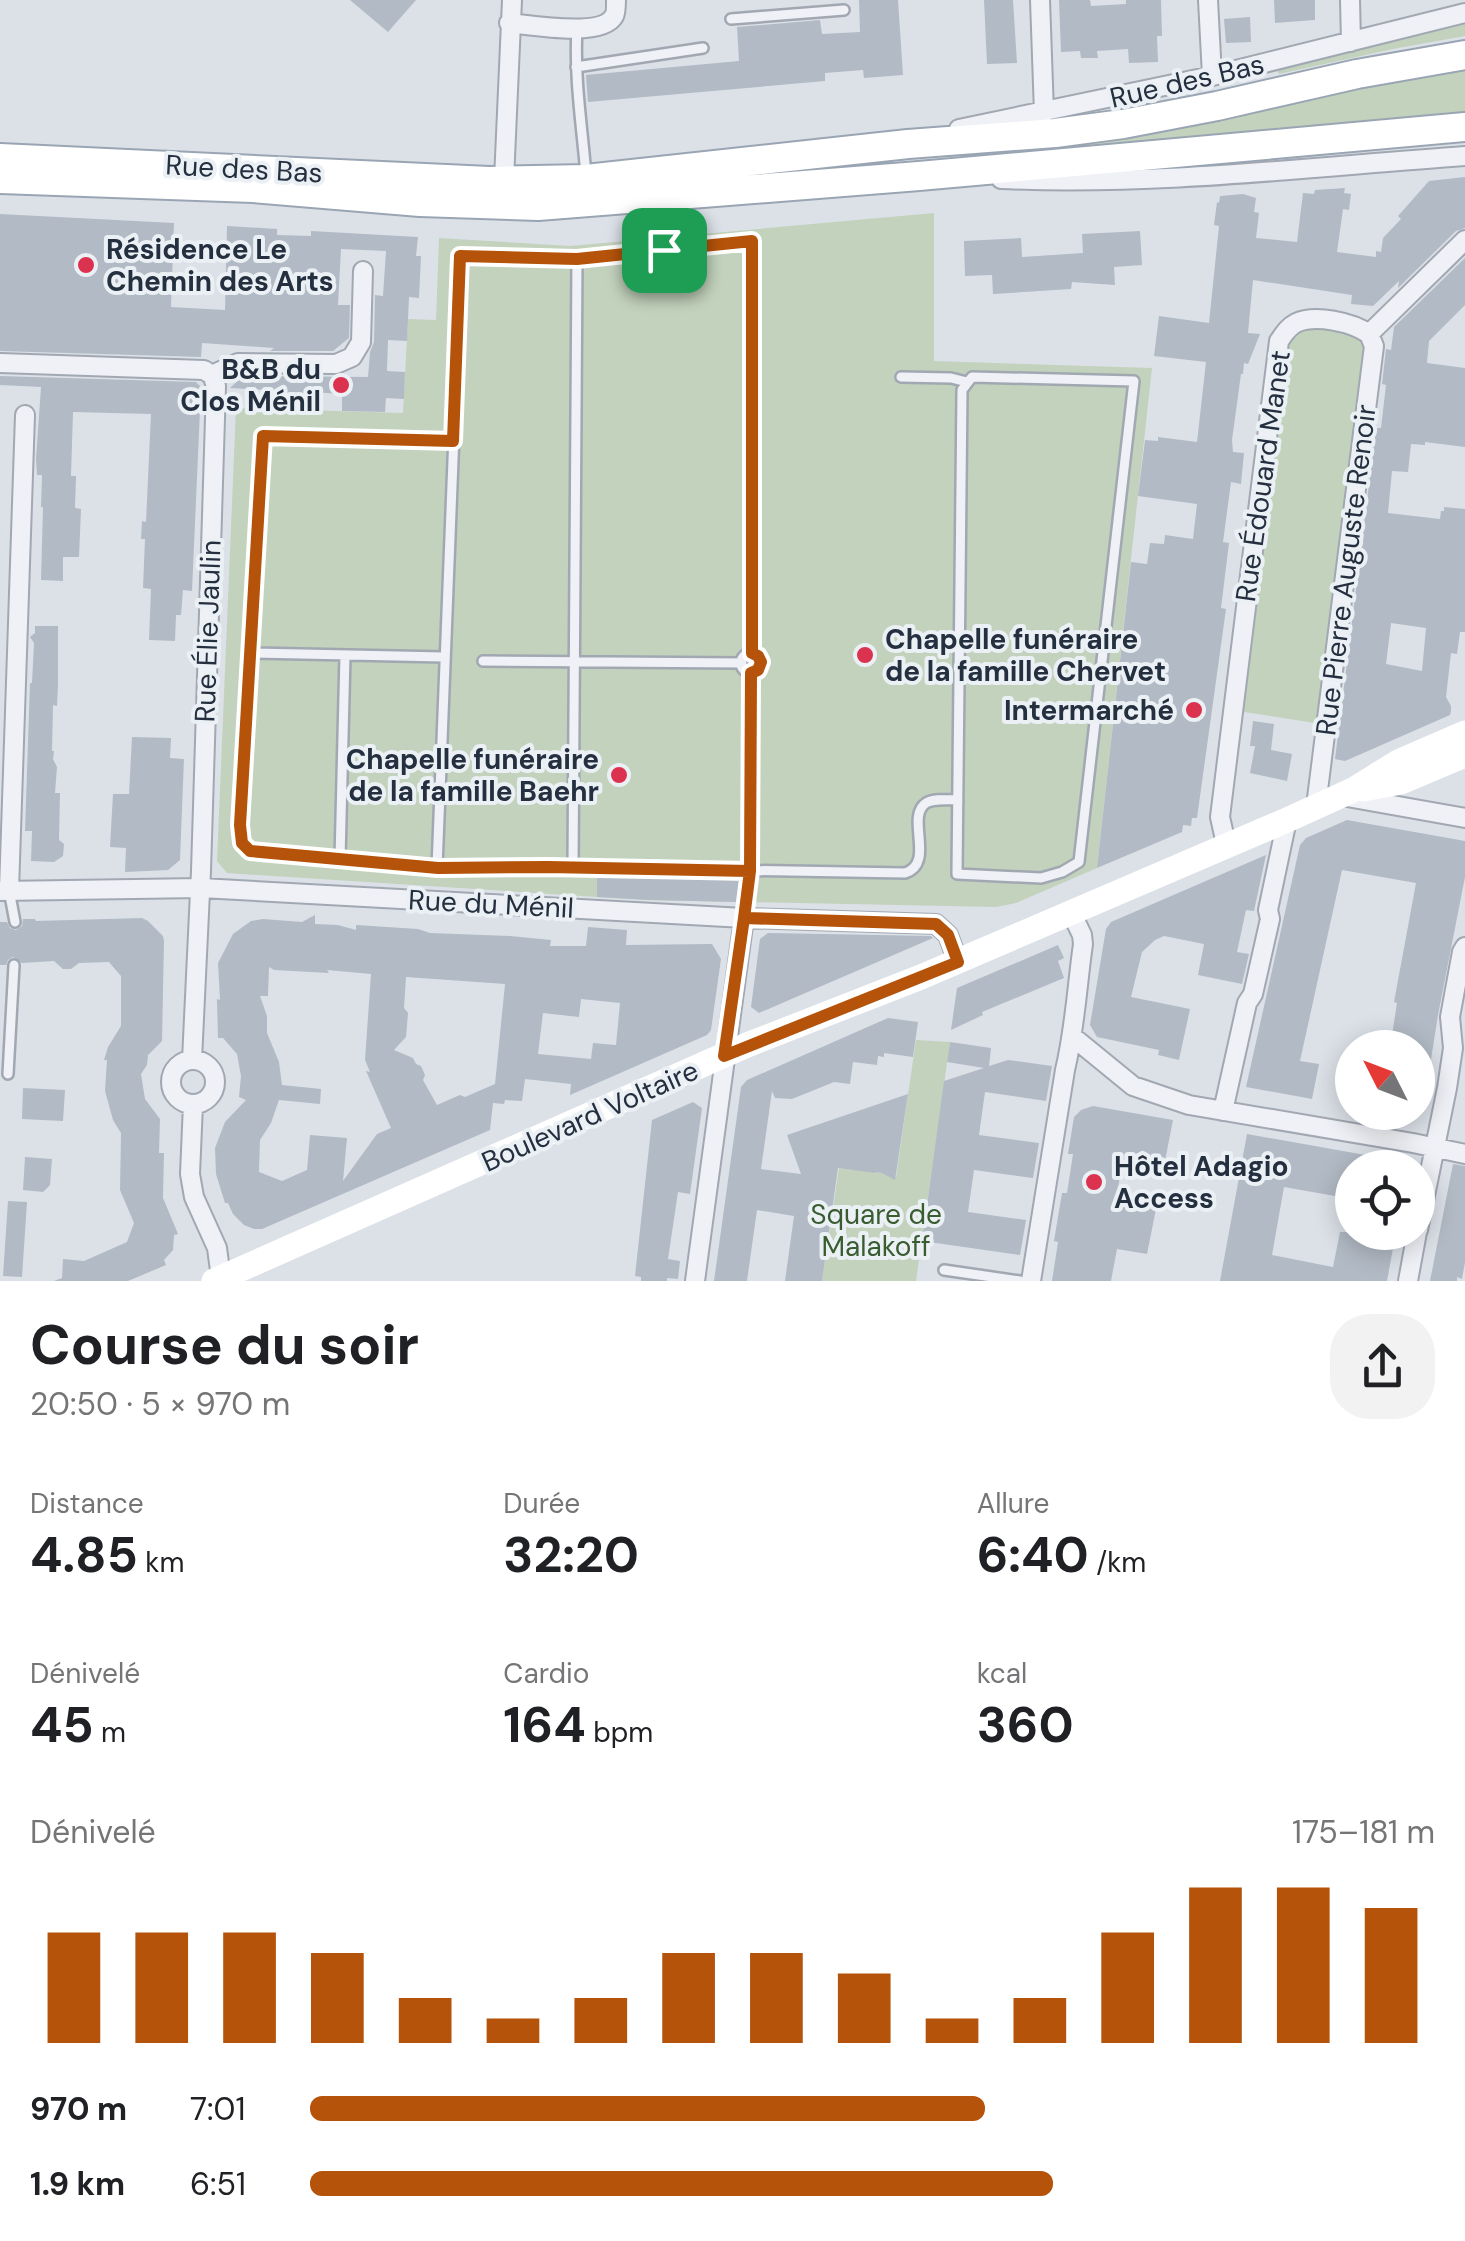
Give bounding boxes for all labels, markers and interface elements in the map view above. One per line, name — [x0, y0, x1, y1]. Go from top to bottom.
street label: Rue des Bas — [1106, 45, 1268, 117]
street label: Rue des Bas — [165, 146, 323, 192]
pin — [622, 208, 707, 293]
icon: arrive — [637, 223, 692, 278]
place label: Résidence Le Chemin des Arts — [106, 231, 334, 300]
marker: Résidence Le Chemin des Arts — [75, 254, 97, 276]
street label: Rue Édouard Manet — [1227, 348, 1299, 604]
place label: B&B du Clos Ménil — [180, 351, 321, 420]
marker: B&B du Clos Ménil — [330, 374, 352, 396]
street label: Rue Pierre Auguste Renoir — [1307, 402, 1385, 738]
street label: Rue Élie Jaulin — [186, 539, 230, 723]
place label: Chapelle funéraire de la famille Chervet — [885, 621, 1166, 690]
marker: Chapelle funéraire de la famille Chervet — [854, 644, 876, 666]
place label: Intermarché — [1004, 692, 1174, 729]
marker: Intermarché — [1183, 699, 1205, 721]
place label: Chapelle funéraire de la famille Baehr — [346, 741, 599, 810]
marker: Chapelle funéraire de la famille Baehr — [608, 764, 630, 786]
street label: Rue du Ménil — [407, 881, 575, 927]
north arrow — [1335, 1030, 1435, 1130]
map controls — [1335, 1030, 1435, 1250]
street label: Boulevard Voltaire — [476, 1052, 704, 1180]
place label: Hôtel Adagio Access — [1114, 1148, 1289, 1217]
button: locate — [1335, 1150, 1435, 1250]
marker: Hôtel Adagio Access — [1083, 1171, 1105, 1193]
park label: Square de Malakoff — [810, 1196, 942, 1265]
text: Course du soir — [30, 1309, 419, 1381]
button: share — [1330, 1314, 1435, 1419]
text: 20:50 · 5 × 970 m — [30, 1383, 290, 1425]
text: Distance — [30, 1485, 144, 1522]
text: Durée — [503, 1485, 580, 1522]
text: Allure — [977, 1485, 1050, 1522]
text: 4.85 — [30, 1522, 138, 1588]
text: 32:20 — [503, 1522, 639, 1588]
text: 6:40 — [977, 1522, 1089, 1588]
text: km — [138, 1544, 184, 1581]
text: /km — [1089, 1544, 1146, 1581]
text: Dénivelé — [30, 1655, 140, 1692]
text: Cardio — [503, 1655, 589, 1692]
text: kcal — [977, 1655, 1027, 1692]
text: 45 — [30, 1692, 94, 1758]
text: 164 — [503, 1692, 586, 1758]
text: 360 — [977, 1692, 1074, 1758]
text: m — [94, 1714, 126, 1751]
text: bpm — [586, 1714, 653, 1751]
text: Dénivelé — [30, 1811, 156, 1853]
text: 175–181 m — [1292, 1811, 1435, 1853]
text: 970 m — [30, 2088, 127, 2130]
text: 7:01 — [190, 2088, 245, 2130]
text: 1.9 km — [30, 2163, 125, 2205]
text: 6:51 — [190, 2163, 246, 2205]

